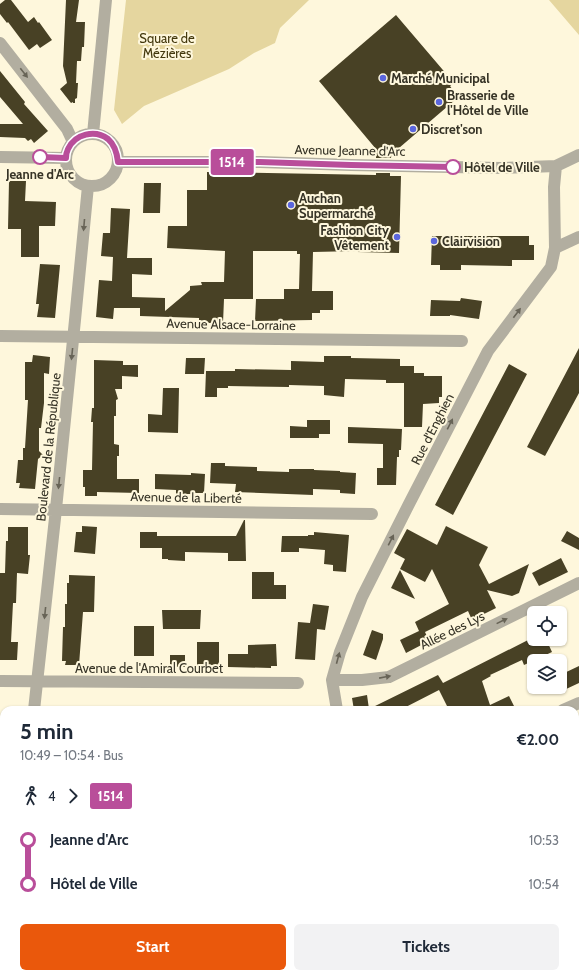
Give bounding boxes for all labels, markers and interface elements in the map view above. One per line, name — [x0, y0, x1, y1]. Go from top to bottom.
park label: Square de Mézières — [139, 30, 195, 61]
one-way arrow — [20, 68, 28, 79]
place label: Marché Municipal — [391, 70, 490, 86]
marker: Marché Municipal — [378, 73, 388, 83]
place label: Brasserie de l'Hôtel de Ville — [447, 87, 529, 118]
marker: Brasserie de l'Hôtel de Ville — [434, 97, 444, 107]
place label: Discret'son — [421, 121, 482, 137]
marker: Discret'son — [408, 124, 418, 134]
street label: Avenue Jeanne d'Arc — [294, 141, 406, 159]
marker: Jeanne d'Arc — [32, 149, 48, 165]
line badge: 1514 — [204, 149, 260, 175]
text: 1514 — [219, 153, 245, 171]
marker: Hôtel de Ville — [445, 159, 461, 175]
place label: Hôtel de Ville — [464, 159, 540, 175]
place label: Jeanne d'Arc — [5, 166, 74, 182]
place label: Auchan Supermarché — [299, 190, 374, 221]
marker: Auchan Supermarché — [286, 200, 296, 210]
one-way arrow — [81, 219, 87, 231]
place label: Fashion City Vêtement — [320, 222, 390, 253]
marker: Fashion City Vêtement — [392, 232, 402, 242]
place label: Clairvision — [442, 233, 500, 249]
marker: Clairvision — [429, 236, 439, 246]
one-way arrow — [512, 307, 521, 318]
street label: Avenue Alsace-Lorraine — [166, 315, 296, 333]
one-way arrow — [69, 348, 75, 360]
street label: Boulevard de la République — [32, 372, 64, 522]
street label: Rue d'Enghien — [407, 391, 457, 467]
one-way arrow — [447, 418, 454, 430]
one-way arrow — [56, 477, 62, 489]
street label: Avenue de la Liberté — [130, 488, 242, 506]
one-way arrow — [388, 534, 394, 545]
map controls — [527, 606, 567, 694]
button: locate — [527, 606, 567, 646]
one-way arrow — [41, 607, 48, 619]
street label: Allée des Lys — [417, 607, 487, 652]
one-way arrow — [496, 618, 508, 624]
one-way arrow — [335, 652, 341, 664]
button: layers — [527, 654, 567, 694]
street label: Avenue de l'Amiral Courbet — [75, 660, 224, 676]
one-way arrow — [379, 674, 391, 680]
text: 5 min — [20, 718, 73, 745]
text: €2.00 — [517, 731, 559, 749]
text: 10:49 – 10:54 · Bus — [20, 747, 123, 763]
icon: walk — [20, 785, 42, 807]
icon: forward — [62, 785, 84, 807]
text: 1514 — [98, 787, 124, 805]
text: 4 — [48, 788, 56, 804]
text: Jeanne d'Arc — [50, 831, 129, 849]
text: 10:53 — [529, 832, 559, 848]
text: Hôtel de Ville — [50, 875, 137, 893]
text: 10:54 — [528, 876, 559, 892]
button: Start — [20, 924, 286, 970]
button: Tickets — [294, 924, 559, 970]

